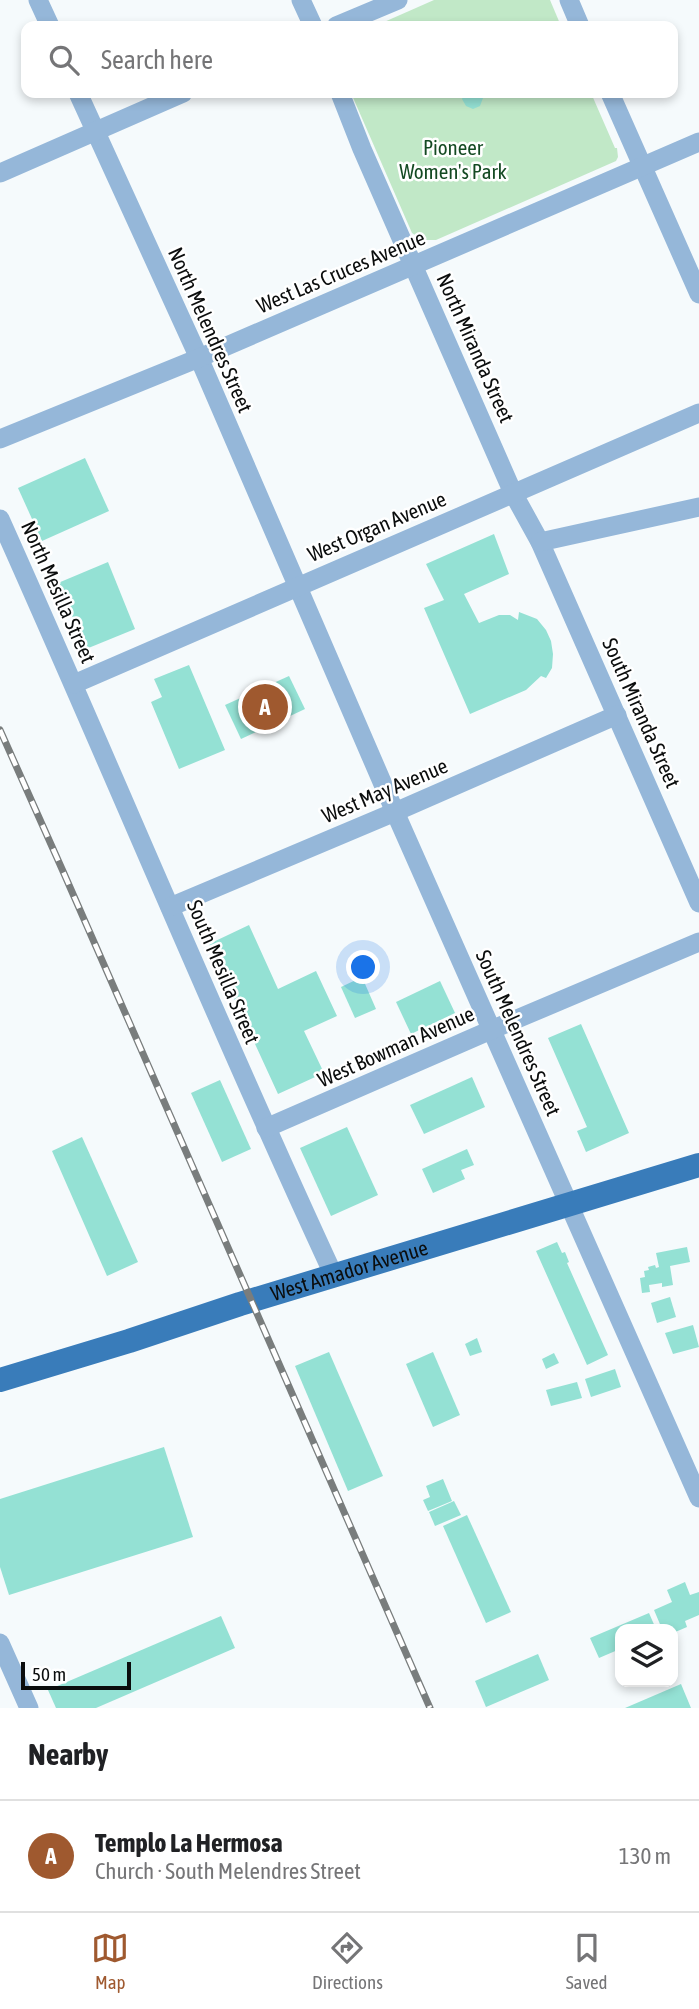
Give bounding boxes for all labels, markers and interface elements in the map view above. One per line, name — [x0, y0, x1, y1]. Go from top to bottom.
search box — [21, 21, 678, 98]
icon: search — [45, 41, 83, 79]
text: Search here — [101, 45, 213, 75]
park label: Pioneer Women's Park — [399, 135, 507, 183]
street label: West Las Cruces Avenue — [253, 225, 428, 317]
street label: North Melendres Street — [164, 243, 258, 416]
street label: North Miranda Street — [432, 269, 520, 426]
street label: West Organ Avenue — [304, 486, 449, 566]
street label: North Mesilla Street — [17, 517, 101, 666]
street label: South Miranda Street — [598, 634, 686, 791]
pin: A — [242, 681, 288, 733]
street label: West May Avenue — [318, 753, 451, 827]
street label: South Mesilla Street — [183, 896, 265, 1047]
street label: South Melendres Street — [472, 946, 566, 1119]
your location — [346, 950, 380, 984]
street label: West Bowman Avenue — [314, 1001, 478, 1091]
street label: West Amador Avenue — [268, 1235, 430, 1305]
map controls — [615, 1624, 678, 1687]
button: layers — [615, 1624, 678, 1687]
scale bar — [21, 1659, 131, 1691]
text: 50 m — [32, 1663, 66, 1685]
text: Nearby — [28, 1737, 108, 1771]
text: Templo La Hermosa — [95, 1828, 283, 1858]
text: A — [45, 1843, 57, 1869]
text: 130 m — [619, 1843, 671, 1869]
text: Church · South Melendres Street — [95, 1858, 361, 1884]
tab: Map — [91, 1929, 129, 1993]
tab: Directions — [312, 1929, 383, 1993]
tab: Saved — [566, 1929, 608, 1993]

